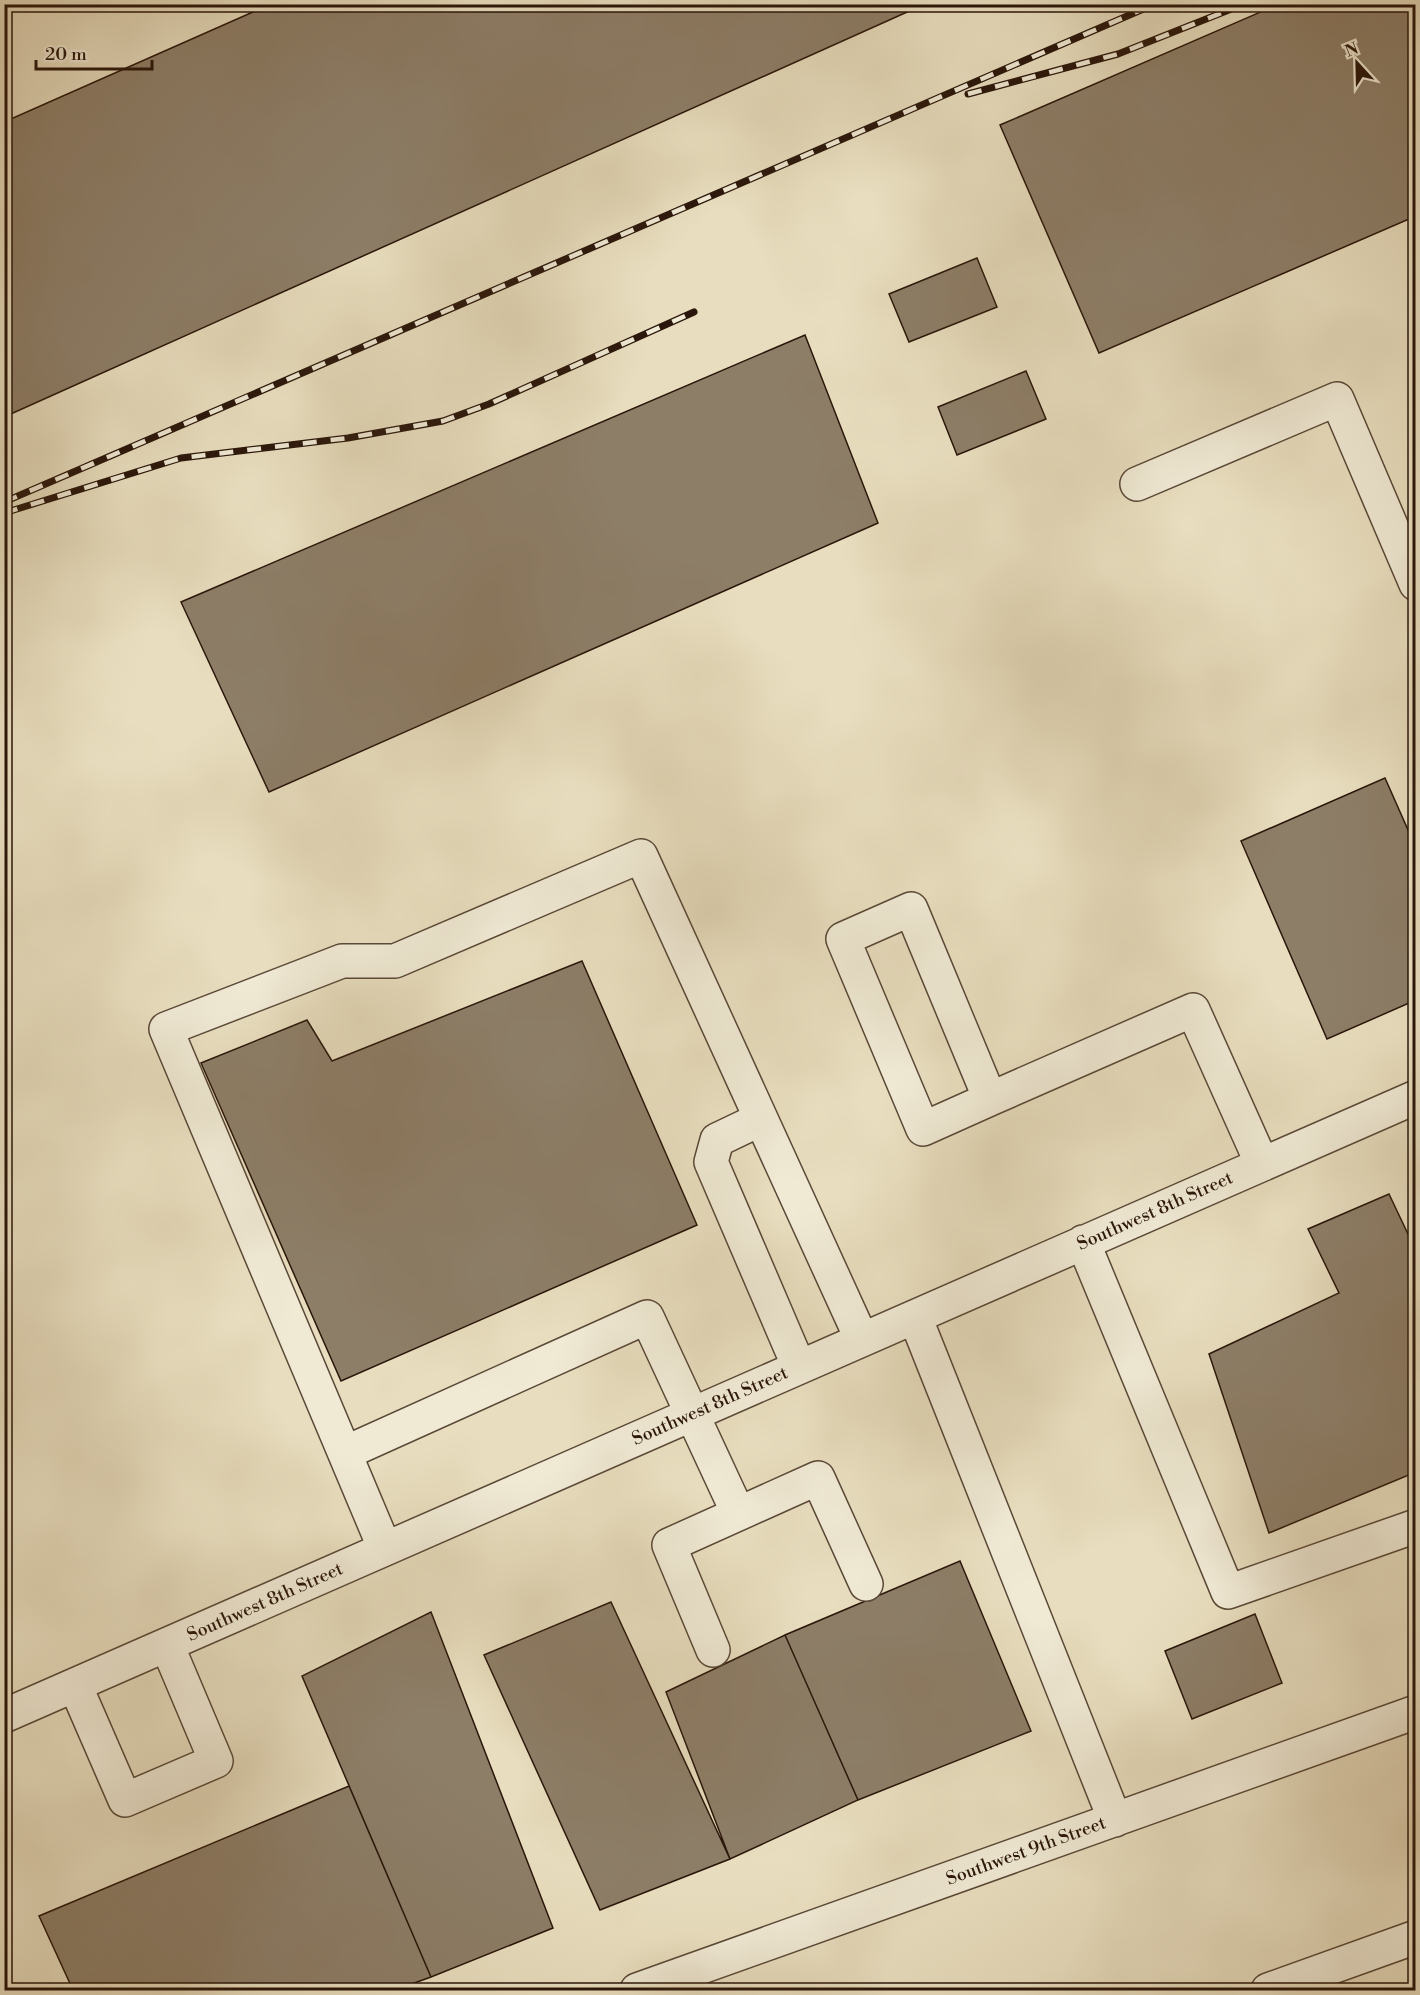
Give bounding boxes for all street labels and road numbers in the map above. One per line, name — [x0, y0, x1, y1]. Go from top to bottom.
street label: Southwest 8th Street — [1073, 1166, 1237, 1256]
street label: Southwest 8th Street — [628, 1361, 792, 1451]
street label: Southwest 8th Street — [183, 1557, 347, 1647]
street label: Southwest 9th Street — [943, 1811, 1110, 1891]

